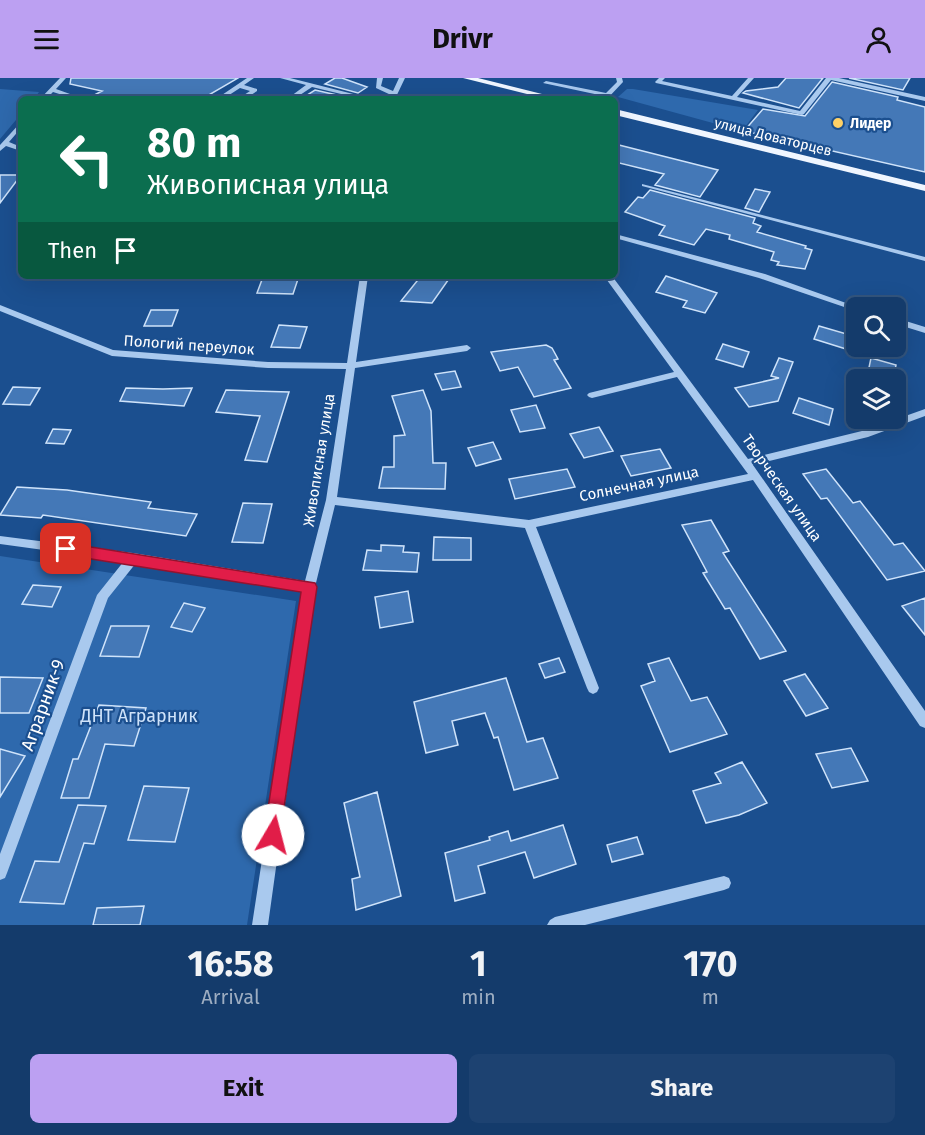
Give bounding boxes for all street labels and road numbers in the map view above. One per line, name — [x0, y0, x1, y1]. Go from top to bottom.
street label: улица Доваторцев — [712, 114, 834, 160]
street label: Пологий переулок — [123, 331, 255, 359]
street label: Живописная улица — [300, 392, 338, 528]
street label: Творческая улица — [738, 431, 826, 545]
street label: Солнечная улица — [578, 463, 700, 505]
street label: Аграрник-9 — [16, 656, 70, 754]

